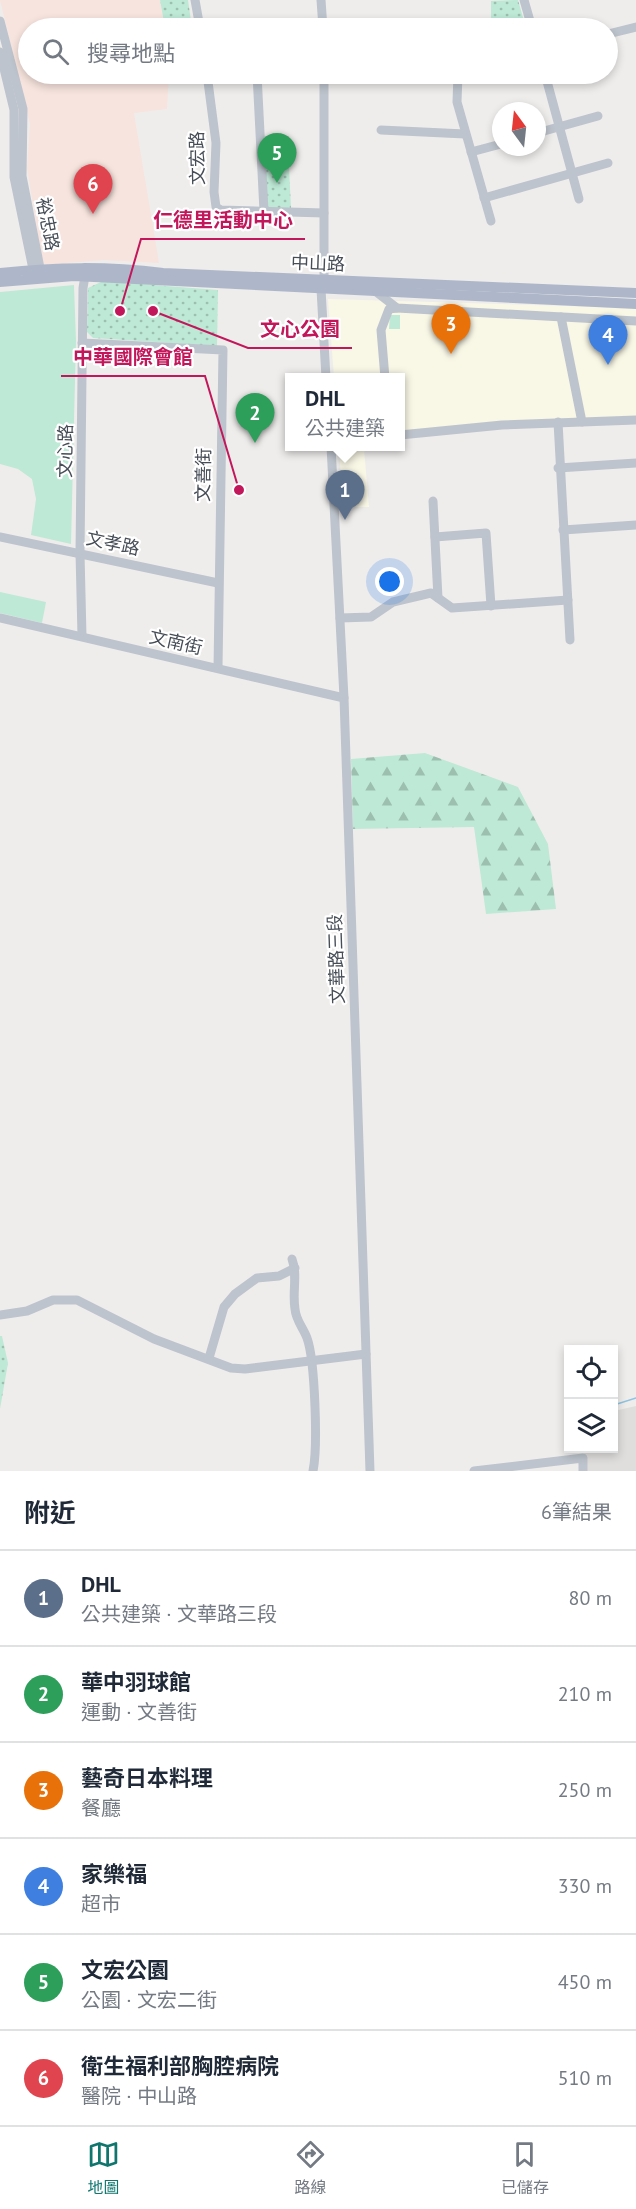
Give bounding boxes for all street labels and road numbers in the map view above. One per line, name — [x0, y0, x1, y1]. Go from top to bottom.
street label: 文宏路 — [185, 131, 209, 185]
street label: 裕忠路 — [32, 195, 64, 253]
street label: 中山路 — [291, 251, 345, 275]
street label: 文心路 — [53, 424, 77, 478]
street label: 文善街 — [191, 448, 215, 502]
street label: 文孝路 — [84, 526, 142, 560]
street label: 文南街 — [147, 625, 205, 659]
street label: 文華路三段 — [323, 914, 349, 1004]

